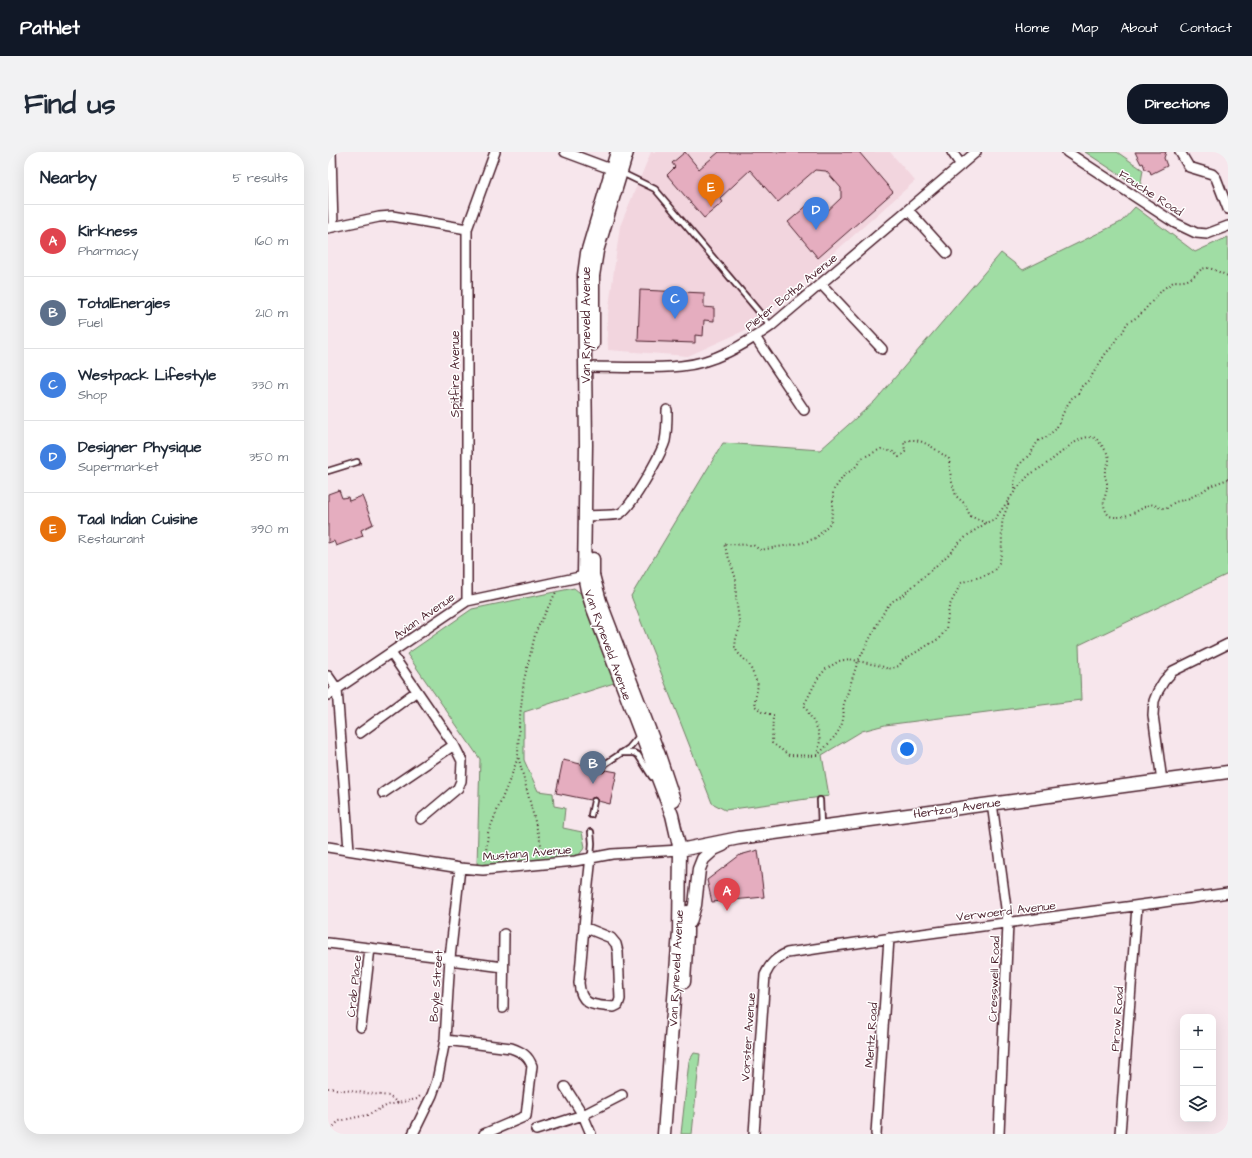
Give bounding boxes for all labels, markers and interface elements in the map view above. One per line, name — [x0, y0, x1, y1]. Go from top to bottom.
text: Pathlet — [20, 15, 80, 42]
text: Home — [1015, 18, 1050, 38]
text: Map — [1072, 18, 1098, 38]
text: About — [1120, 18, 1158, 38]
text: Contact — [1180, 18, 1232, 38]
button: Directions — [1127, 84, 1228, 124]
text: Find us — [24, 85, 115, 124]
text: Nearby — [40, 166, 97, 190]
street label: Fouche Road — [1115, 166, 1186, 221]
text: 5 results — [232, 169, 288, 187]
pin: E — [698, 174, 724, 207]
pin: D — [803, 197, 829, 230]
text: Kirkness — [78, 221, 138, 242]
text: A — [49, 232, 57, 250]
text: 160 m — [255, 232, 288, 250]
text: Pharmacy — [78, 242, 139, 260]
street label: Pieter Botha Avenue — [741, 249, 842, 335]
street label: Van Ryneveld Avenue — [578, 266, 596, 383]
pin: C — [662, 286, 688, 319]
text: TotalEnergies — [78, 293, 170, 314]
text: B — [48, 304, 58, 322]
text: 210 m — [255, 304, 288, 322]
text: Fuel — [78, 314, 103, 332]
street label: Spitfire Avenue — [447, 330, 464, 417]
text: Westpack Lifestyle — [78, 365, 217, 386]
text: C — [48, 376, 58, 394]
text: 330 m — [251, 376, 288, 394]
text: Shop — [78, 386, 107, 404]
text: Designer Physique — [78, 437, 202, 458]
text: D — [49, 448, 57, 466]
text: 350 m — [249, 448, 288, 466]
text: Supermarket — [78, 458, 159, 476]
text: Taal Indian Cuisine — [78, 509, 198, 530]
text: E — [49, 520, 57, 538]
text: 390 m — [250, 520, 288, 538]
text: Restaurant — [78, 530, 145, 548]
street label: Van Ryneveld Avenue — [579, 587, 636, 704]
street label: Avian Avenue — [390, 589, 459, 644]
your location — [897, 739, 917, 759]
pin: B — [580, 751, 606, 784]
street label: Hertzog Avenue — [912, 794, 1002, 824]
street label: Mustang Avenue — [482, 841, 573, 867]
pin: A — [714, 878, 740, 911]
street label: Verwoerd Avenue — [955, 897, 1057, 926]
street label: Van Ryneveld Avenue — [665, 909, 689, 1027]
street label: Cresswell Road — [985, 936, 1004, 1022]
street label: Boyle Street — [426, 949, 448, 1023]
street label: Crab Place — [343, 954, 366, 1018]
street label: Pirow Road — [1107, 986, 1128, 1052]
street label: Vorster Avenue — [737, 992, 760, 1082]
street label: Mentz Road — [861, 1002, 882, 1068]
map controls — [1180, 1014, 1216, 1122]
button: + — [1180, 1014, 1216, 1050]
button: − — [1180, 1050, 1216, 1086]
button: layers — [1180, 1086, 1216, 1122]

